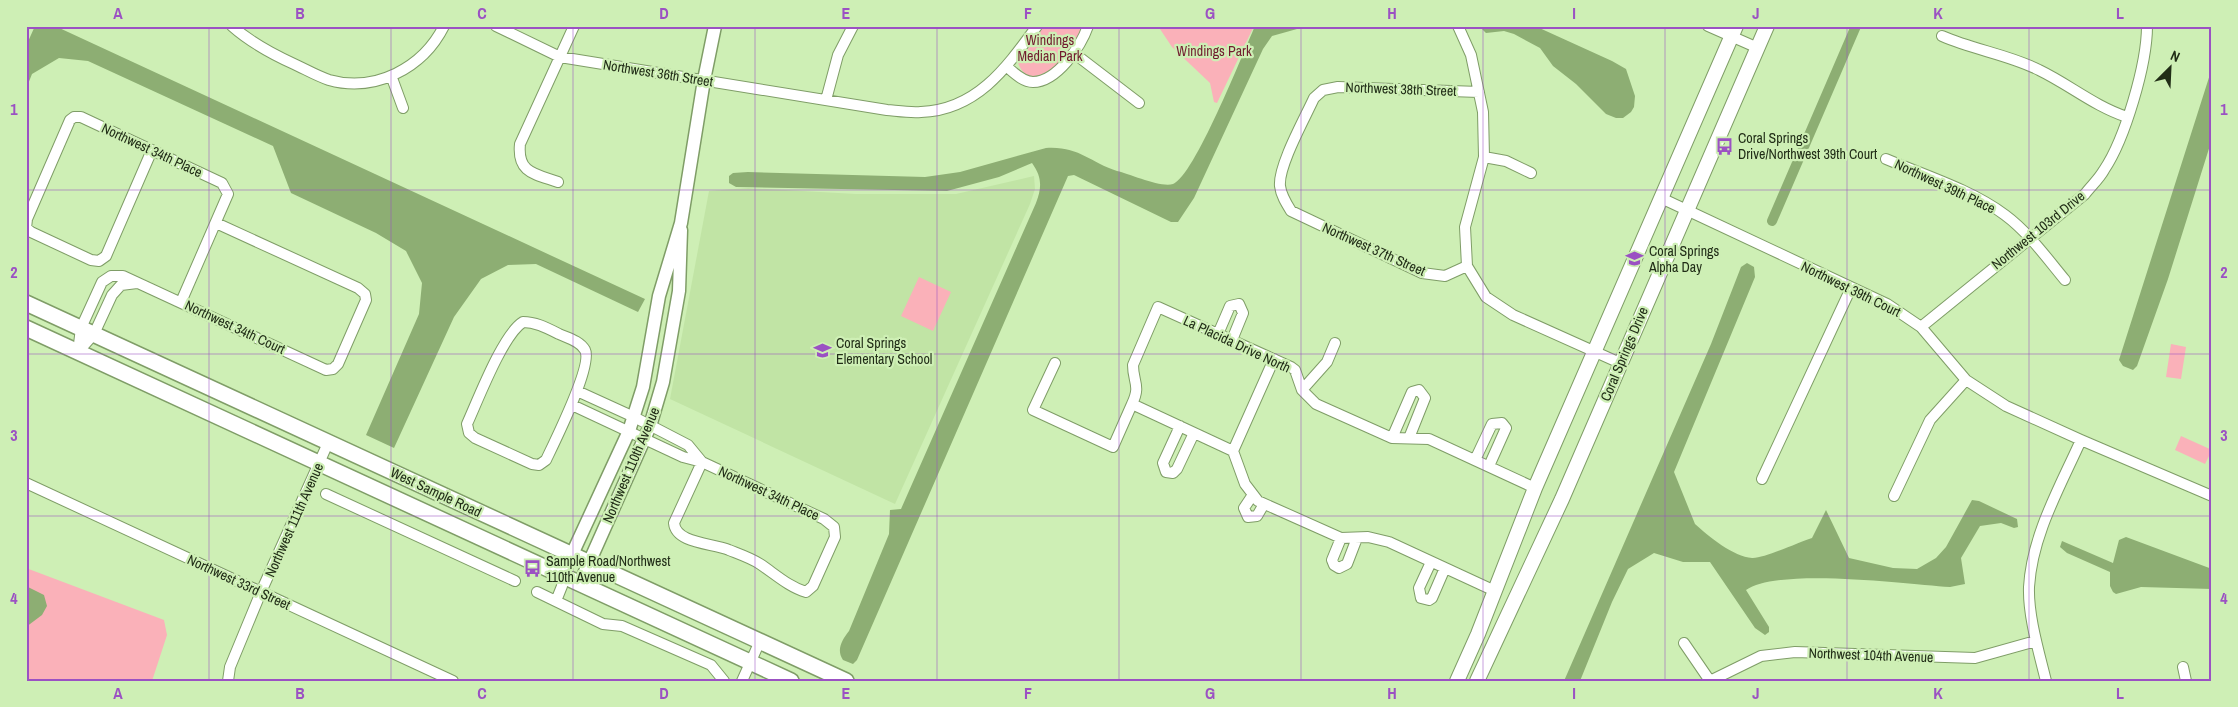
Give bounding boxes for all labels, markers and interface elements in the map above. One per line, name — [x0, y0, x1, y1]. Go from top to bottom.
text: A — [113, 2, 123, 24]
text: B — [295, 2, 305, 24]
text: C — [477, 2, 487, 24]
text: D — [659, 2, 669, 24]
text: E — [842, 2, 851, 24]
text: F — [1024, 2, 1032, 24]
text: G — [1205, 2, 1215, 24]
text: H — [1387, 2, 1397, 24]
text: I — [1572, 2, 1576, 24]
text: J — [1752, 2, 1760, 24]
text: K — [1933, 2, 1943, 24]
text: L — [2116, 2, 2124, 24]
park label: Windings Median Park — [1017, 31, 1083, 65]
park label: Windings Park — [1176, 42, 1252, 60]
north arrow — [2146, 42, 2196, 92]
text: N — [2168, 46, 2183, 66]
street label: Northwest 36th Street — [602, 55, 714, 91]
street label: Northwest 38th Street — [1345, 78, 1457, 100]
text: 1 — [10, 98, 18, 120]
text: 1 — [2220, 98, 2228, 120]
street label: Northwest 34th Place — [99, 119, 205, 181]
place label: Coral Springs Drive/Northwest 39th Court — [1738, 129, 1877, 163]
bus stop icon: Coral Springs Drive/Northwest 39th Court — [1714, 136, 1734, 156]
street label: Northwest 39th Place — [1892, 155, 1998, 217]
street label: Northwest 103rd Drive — [1988, 187, 2088, 273]
street label: Northwest 37th Street — [1320, 218, 1428, 280]
place label: Coral Springs Alpha Day — [1648, 242, 1719, 276]
school or university icon: Coral Springs Alpha Day — [1625, 249, 1645, 269]
street label: Northwest 39th Court — [1798, 257, 1904, 321]
text: 2 — [10, 261, 18, 283]
text: 2 — [2220, 261, 2228, 283]
street label: Northwest 34th Court — [182, 296, 288, 358]
street label: Coral Springs Drive — [1596, 304, 1652, 404]
street label: La Placida Drive North — [1181, 311, 1293, 377]
place label: Coral Springs Elementary School — [836, 334, 932, 368]
school or university icon: Coral Springs Elementary School — [812, 341, 832, 361]
street label: Northwest 110th Avenue — [598, 404, 664, 526]
text: 3 — [10, 424, 18, 446]
text: 3 — [2220, 424, 2228, 446]
street label: Northwest 111th Avenue — [261, 460, 327, 580]
street label: Northwest 34th Place — [716, 462, 822, 524]
street label: West Sample Road — [387, 463, 485, 521]
street label: Northwest 33rd Street — [185, 550, 293, 614]
place label: Sample Road/Northwest 110th Avenue — [546, 552, 670, 586]
bus stop icon: Sample Road/Northwest 110th Avenue — [522, 559, 542, 579]
text: 4 — [10, 587, 18, 609]
text: 4 — [2220, 587, 2228, 609]
street label: Northwest 104th Avenue — [1808, 644, 1934, 666]
text: A — [113, 682, 123, 704]
text: B — [295, 682, 305, 704]
text: C — [477, 682, 487, 704]
text: D — [659, 682, 669, 704]
text: E — [842, 682, 851, 704]
text: F — [1024, 682, 1032, 704]
text: G — [1205, 682, 1215, 704]
text: H — [1387, 682, 1397, 704]
text: I — [1572, 682, 1576, 704]
text: J — [1752, 682, 1760, 704]
text: K — [1933, 682, 1943, 704]
text: L — [2116, 682, 2124, 704]

